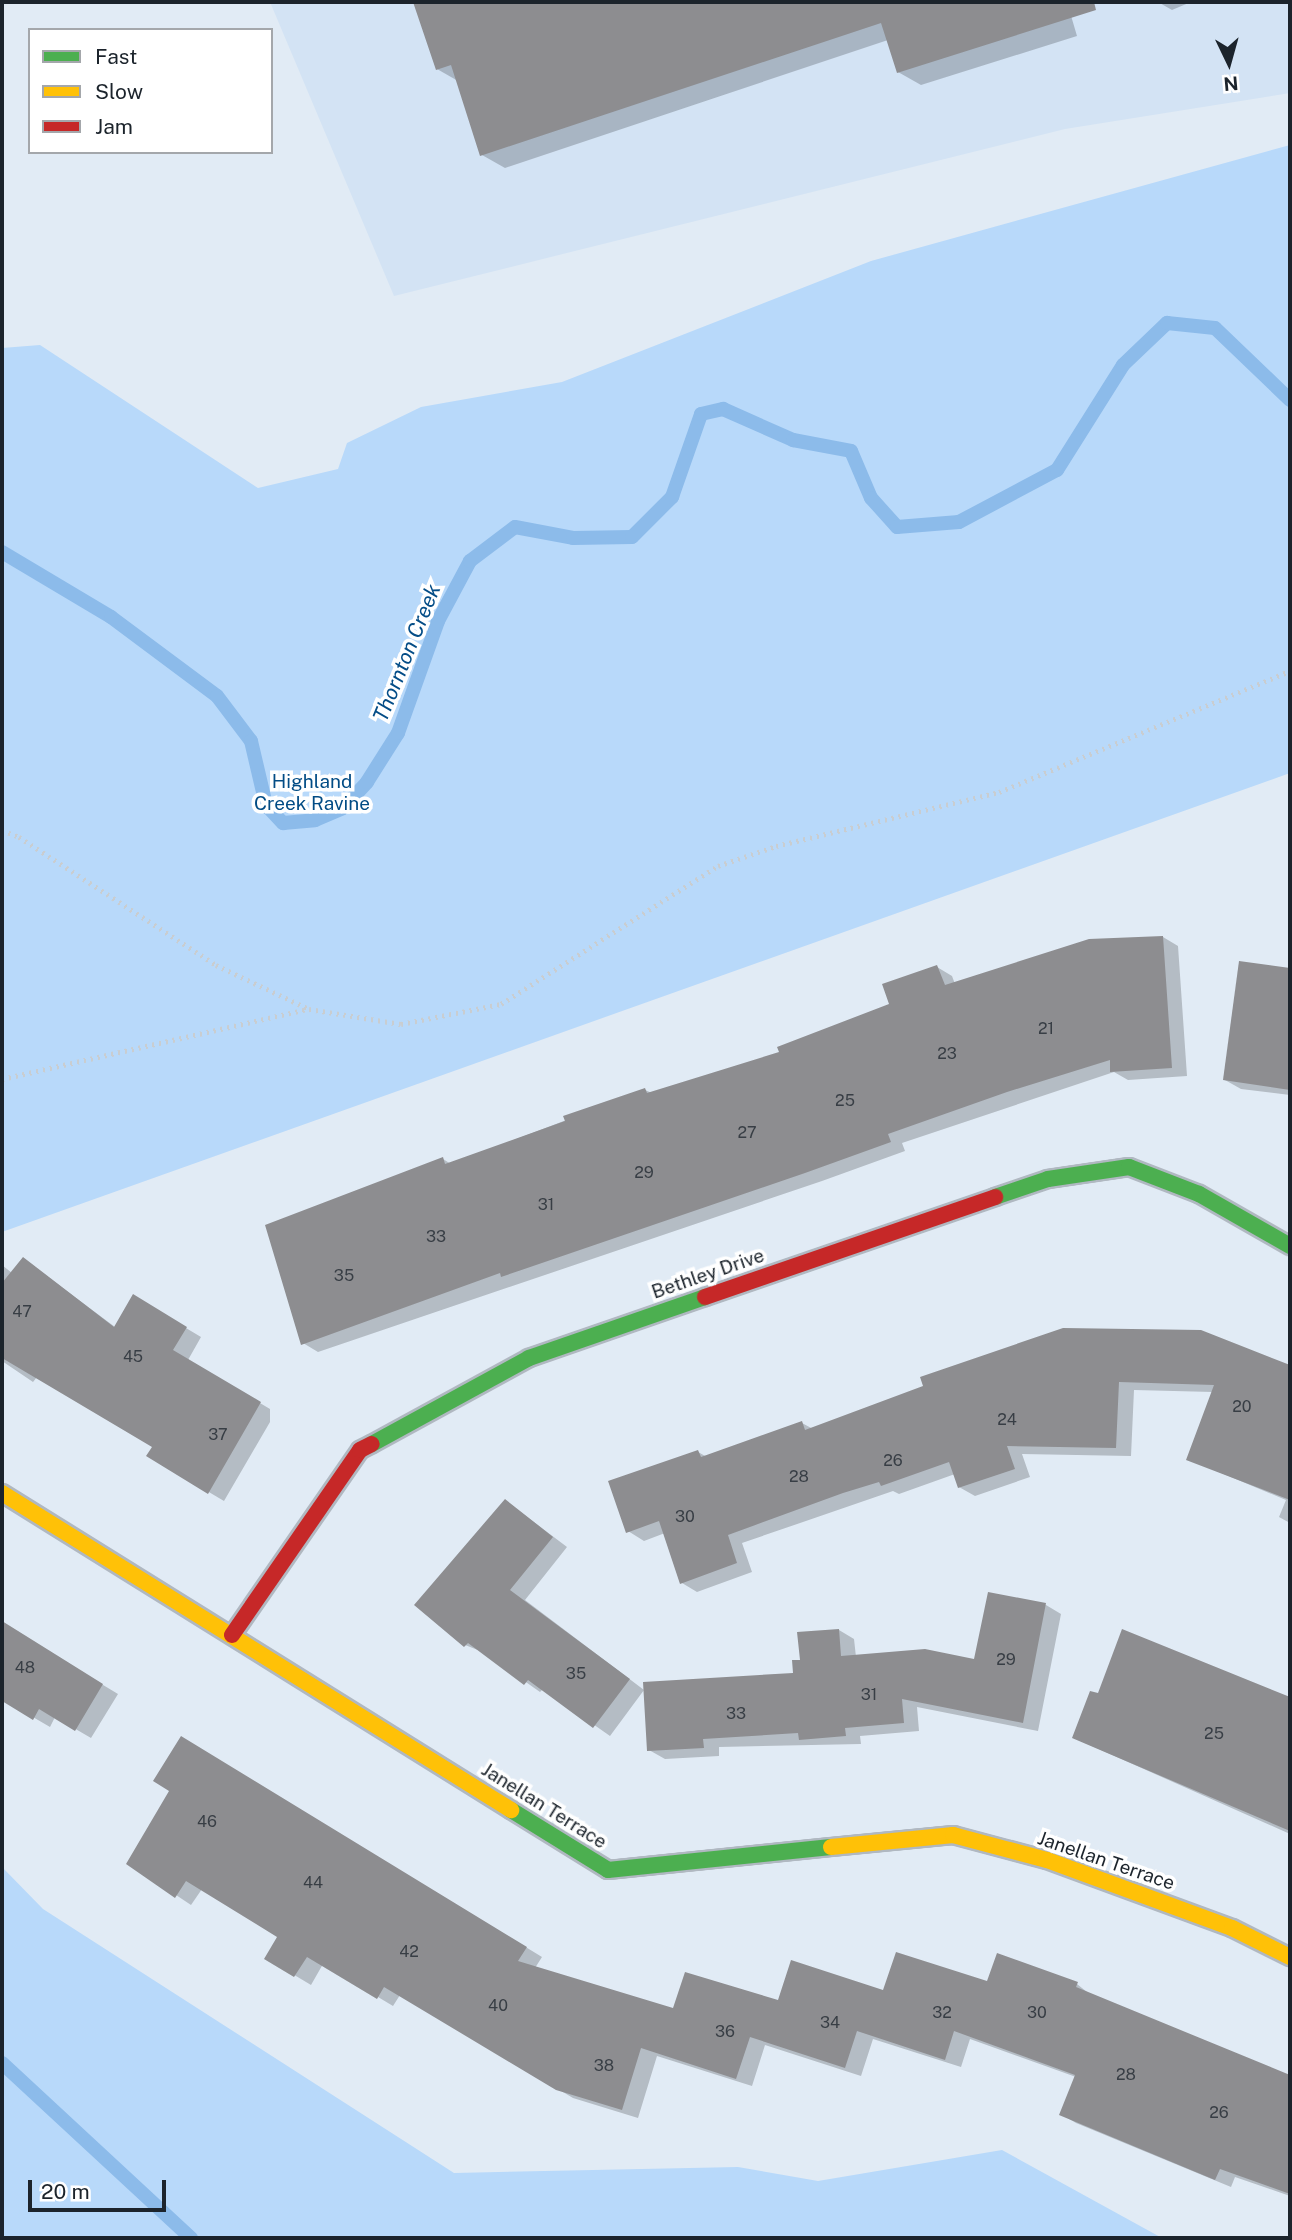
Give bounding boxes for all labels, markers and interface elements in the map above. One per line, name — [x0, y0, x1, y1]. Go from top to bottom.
legend — [28, 28, 273, 154]
north arrow — [1194, 28, 1264, 98]
text: Fast — [95, 44, 137, 69]
text: N — [1222, 72, 1239, 96]
text: Slow — [95, 79, 143, 104]
text: Jam — [95, 114, 133, 139]
water label: Thornton Creek — [368, 581, 446, 725]
park label: Highland Creek Ravine — [254, 771, 370, 815]
house number: 21 — [1038, 1019, 1054, 1039]
house number: 23 — [937, 1044, 957, 1064]
house number: 25 — [835, 1091, 855, 1111]
house number: 27 — [737, 1123, 757, 1143]
house number: 29 — [634, 1163, 654, 1183]
house number: 31 — [538, 1195, 554, 1215]
house number: 33 — [426, 1227, 446, 1247]
street label: Bethley Drive — [649, 1244, 767, 1304]
house number: 35 — [334, 1266, 354, 1286]
house number: 47 — [12, 1302, 32, 1322]
house number: 45 — [123, 1347, 143, 1367]
house number: 20 — [1232, 1397, 1252, 1417]
house number: 24 — [997, 1410, 1017, 1430]
house number: 37 — [208, 1425, 228, 1445]
house number: 26 — [883, 1451, 903, 1471]
house number: 28 — [789, 1467, 809, 1487]
house number: 30 — [675, 1507, 695, 1527]
house number: 29 — [996, 1650, 1016, 1670]
house number: 48 — [15, 1658, 35, 1678]
house number: 35 — [566, 1664, 586, 1684]
house number: 31 — [861, 1685, 877, 1705]
house number: 33 — [726, 1704, 746, 1724]
house number: 25 — [1204, 1724, 1224, 1744]
street label: Janellan Terrace — [477, 1758, 611, 1854]
house number: 46 — [197, 1812, 217, 1832]
street label: Janellan Terrace — [1034, 1827, 1178, 1895]
house number: 44 — [303, 1873, 323, 1893]
house number: 42 — [399, 1942, 419, 1962]
house number: 40 — [488, 1996, 508, 2016]
house number: 32 — [932, 2003, 952, 2023]
house number: 30 — [1027, 2003, 1047, 2023]
house number: 34 — [820, 2013, 840, 2033]
house number: 36 — [715, 2022, 735, 2042]
house number: 38 — [594, 2056, 614, 2076]
house number: 28 — [1116, 2065, 1136, 2085]
house number: 26 — [1209, 2103, 1229, 2123]
scale bar — [32, 2166, 170, 2210]
text: 20 m — [41, 2179, 90, 2204]

